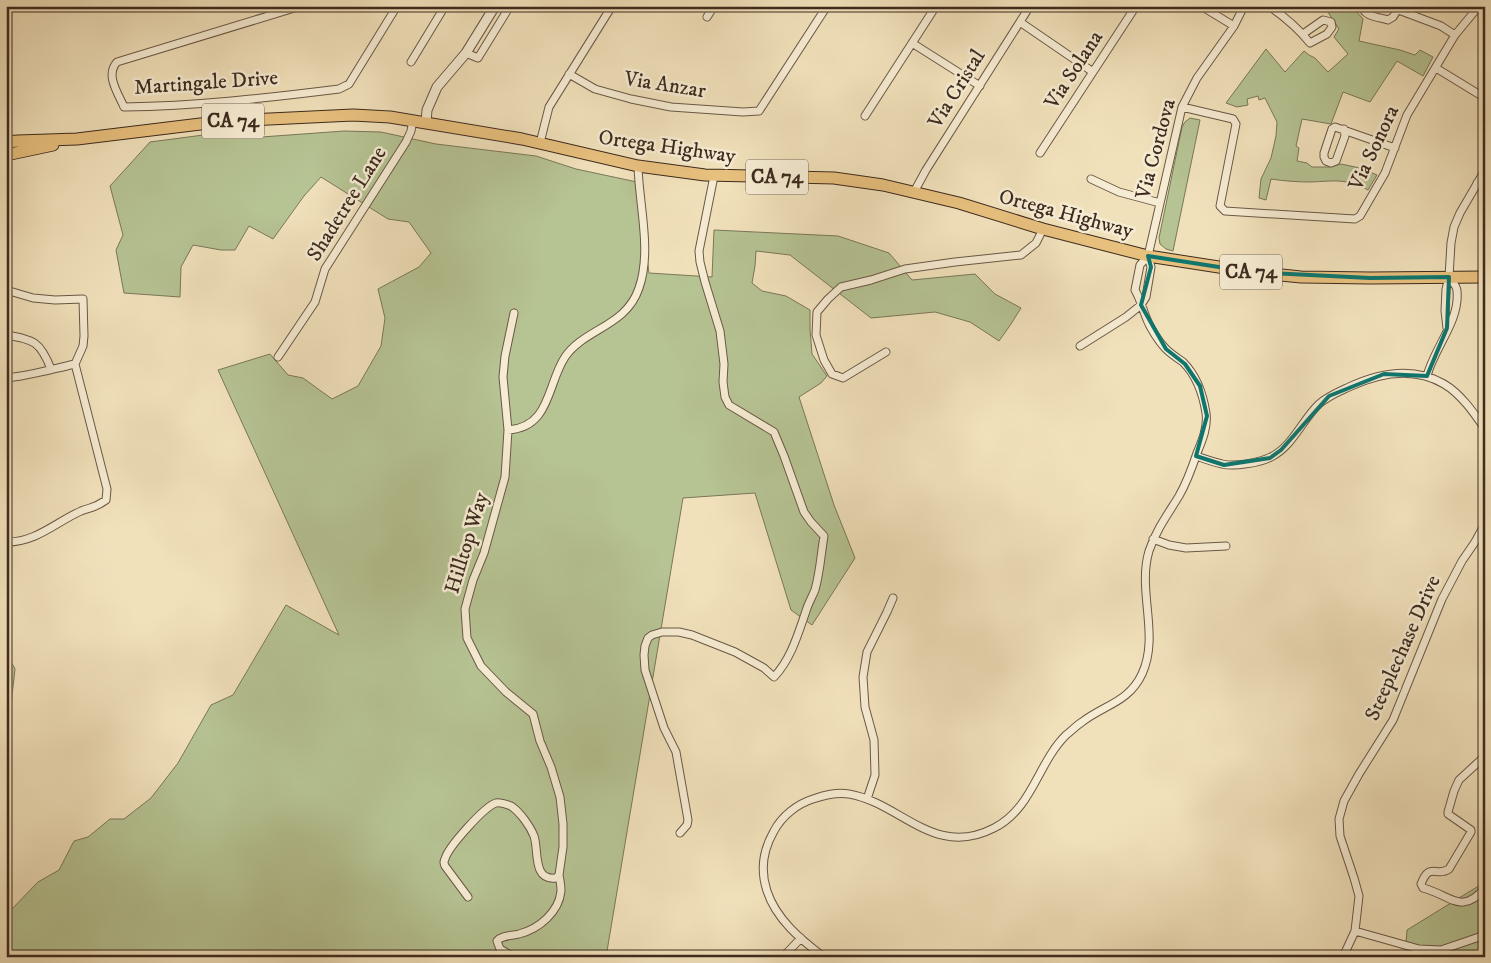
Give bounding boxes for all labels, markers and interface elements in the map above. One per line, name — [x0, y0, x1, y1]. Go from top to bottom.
street label: Via Solana — [1039, 26, 1109, 115]
street label: Via Cristal — [922, 44, 992, 134]
street label: Martingale Drive — [133, 65, 279, 101]
street label: Via Anzar — [621, 66, 708, 104]
street label: Via Cordova — [1130, 96, 1182, 203]
street label: Via Sonora — [1343, 101, 1405, 196]
road number: CA 74 — [202, 104, 264, 138]
street label: Ortega Highway — [597, 125, 738, 170]
street label: Shadetree Lane — [301, 142, 393, 266]
road number: CA 74 — [746, 160, 808, 194]
street label: Ortega Highway — [996, 184, 1137, 245]
road number: CA 74 — [1220, 254, 1282, 290]
street label: Hilltop Way — [439, 488, 495, 597]
street label: Steeplechase Drive — [1359, 571, 1447, 725]

